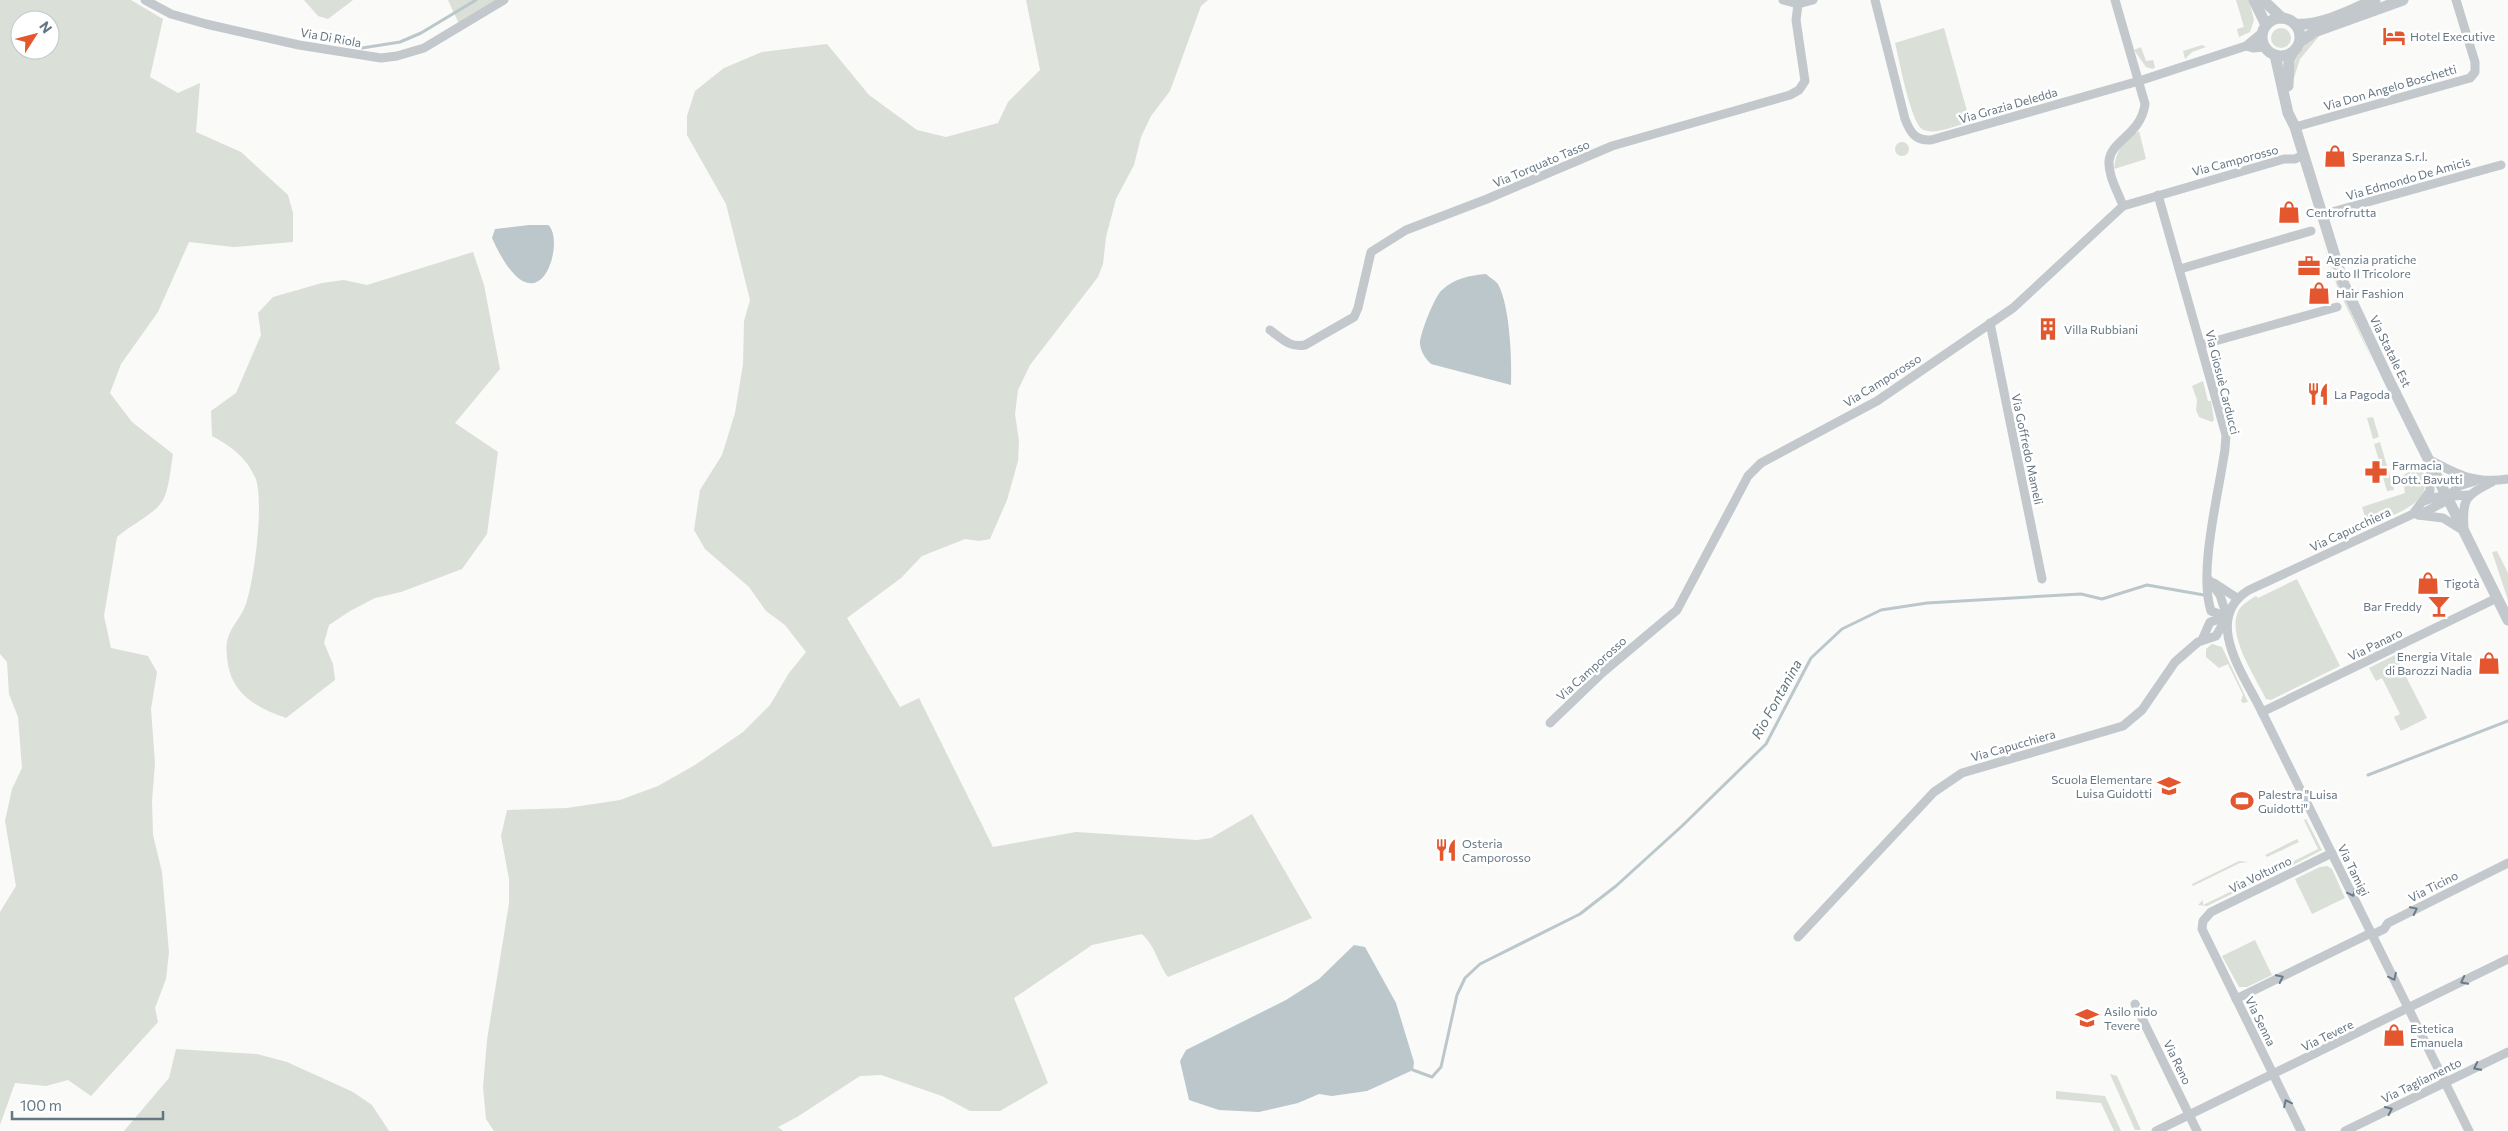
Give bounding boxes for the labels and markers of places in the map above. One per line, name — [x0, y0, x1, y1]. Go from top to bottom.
hotel icon: Hotel Executive — [2381, 23, 2407, 49]
place label: Hotel Executive — [2410, 29, 2495, 43]
shop icon: Speranza S.r.l. — [2322, 143, 2348, 169]
place label: Speranza S.r.l. — [2352, 149, 2428, 163]
shop icon: Centrofrutta — [2276, 199, 2302, 225]
place label: Centrofrutta — [2306, 205, 2376, 219]
place label: Agenzia pratiche auto Il Tricolore — [2326, 252, 2416, 280]
office icon: Agenzia pratiche auto Il Tricolore — [2296, 253, 2322, 279]
shop icon: Hair Fashion — [2306, 280, 2332, 306]
place label: Hair Fashion — [2336, 286, 2404, 300]
building icon: Villa Rubbiani — [2035, 316, 2061, 342]
place label: Villa Rubbiani — [2064, 322, 2138, 336]
restaurant icon: La Pagoda — [2305, 381, 2331, 407]
place label: La Pagoda — [2334, 387, 2390, 401]
place label: Farmacia Dott. Bavutti — [2392, 458, 2463, 486]
pharmacy icon: Farmacia Dott. Bavutti — [2363, 459, 2389, 485]
shop icon: Tigotà — [2415, 570, 2441, 596]
place label: Tigotà — [2444, 576, 2479, 590]
bar icon: Bar Freddy — [2426, 593, 2452, 619]
place label: Bar Freddy — [2363, 599, 2422, 613]
place label: Energia Vitale di Barozzi Nadia — [2385, 649, 2472, 677]
shop icon: Energia Vitale di Barozzi Nadia — [2476, 650, 2502, 676]
place label: Scuola Elementare Luisa Guidotti — [2051, 772, 2152, 800]
school or university icon: Scuola Elementare Luisa Guidotti — [2156, 773, 2182, 799]
place label: Palestra "Luisa Guidotti" — [2258, 787, 2338, 815]
sports icon: Palestra "Luisa Guidotti" — [2229, 788, 2255, 814]
place label: Osteria Camporosso — [1462, 836, 1531, 864]
restaurant icon: Osteria Camporosso — [1433, 837, 1459, 863]
place label: Asilo nido Tevere — [2104, 1004, 2157, 1032]
school or university icon: Asilo nido Tevere — [2074, 1005, 2100, 1031]
place label: Estetica Emanuela — [2410, 1021, 2463, 1049]
shop icon: Estetica Emanuela — [2381, 1022, 2407, 1048]

